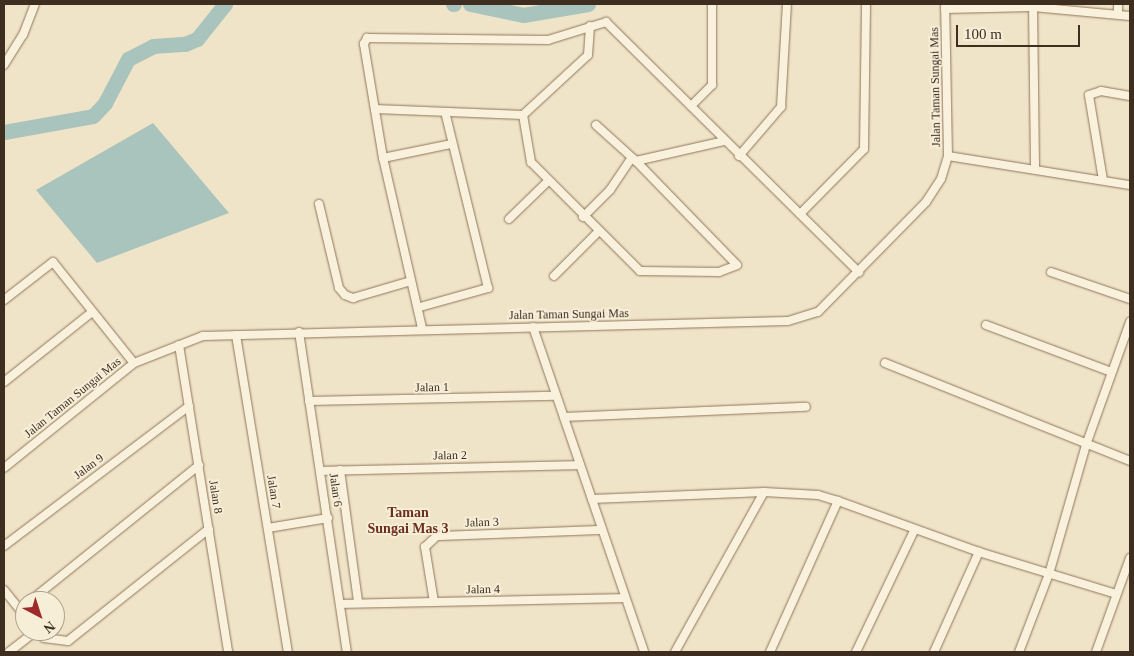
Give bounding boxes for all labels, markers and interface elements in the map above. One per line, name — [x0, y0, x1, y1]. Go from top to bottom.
scale bar — [959, 15, 1083, 47]
text: 100 m — [964, 26, 1002, 42]
street label: Jalan Taman Sungai Mas — [928, 27, 944, 147]
street label: Jalan Taman Sungai Mas — [509, 307, 629, 323]
street label: Jalan Taman Sungai Mas — [22, 355, 124, 441]
street label: Jalan 1 — [415, 381, 449, 395]
street label: Jalan 2 — [433, 449, 467, 463]
street label: Jalan 9 — [71, 451, 107, 483]
street label: Jalan 6 — [326, 472, 344, 508]
street label: Jalan 7 — [263, 474, 283, 510]
street label: Jalan 8 — [205, 479, 225, 515]
district label: Taman Sungai Mas 3 — [368, 505, 448, 538]
street label: Jalan 3 — [465, 515, 499, 531]
street label: Jalan 4 — [466, 583, 500, 597]
north arrow — [15, 591, 65, 641]
text: N — [41, 618, 58, 636]

